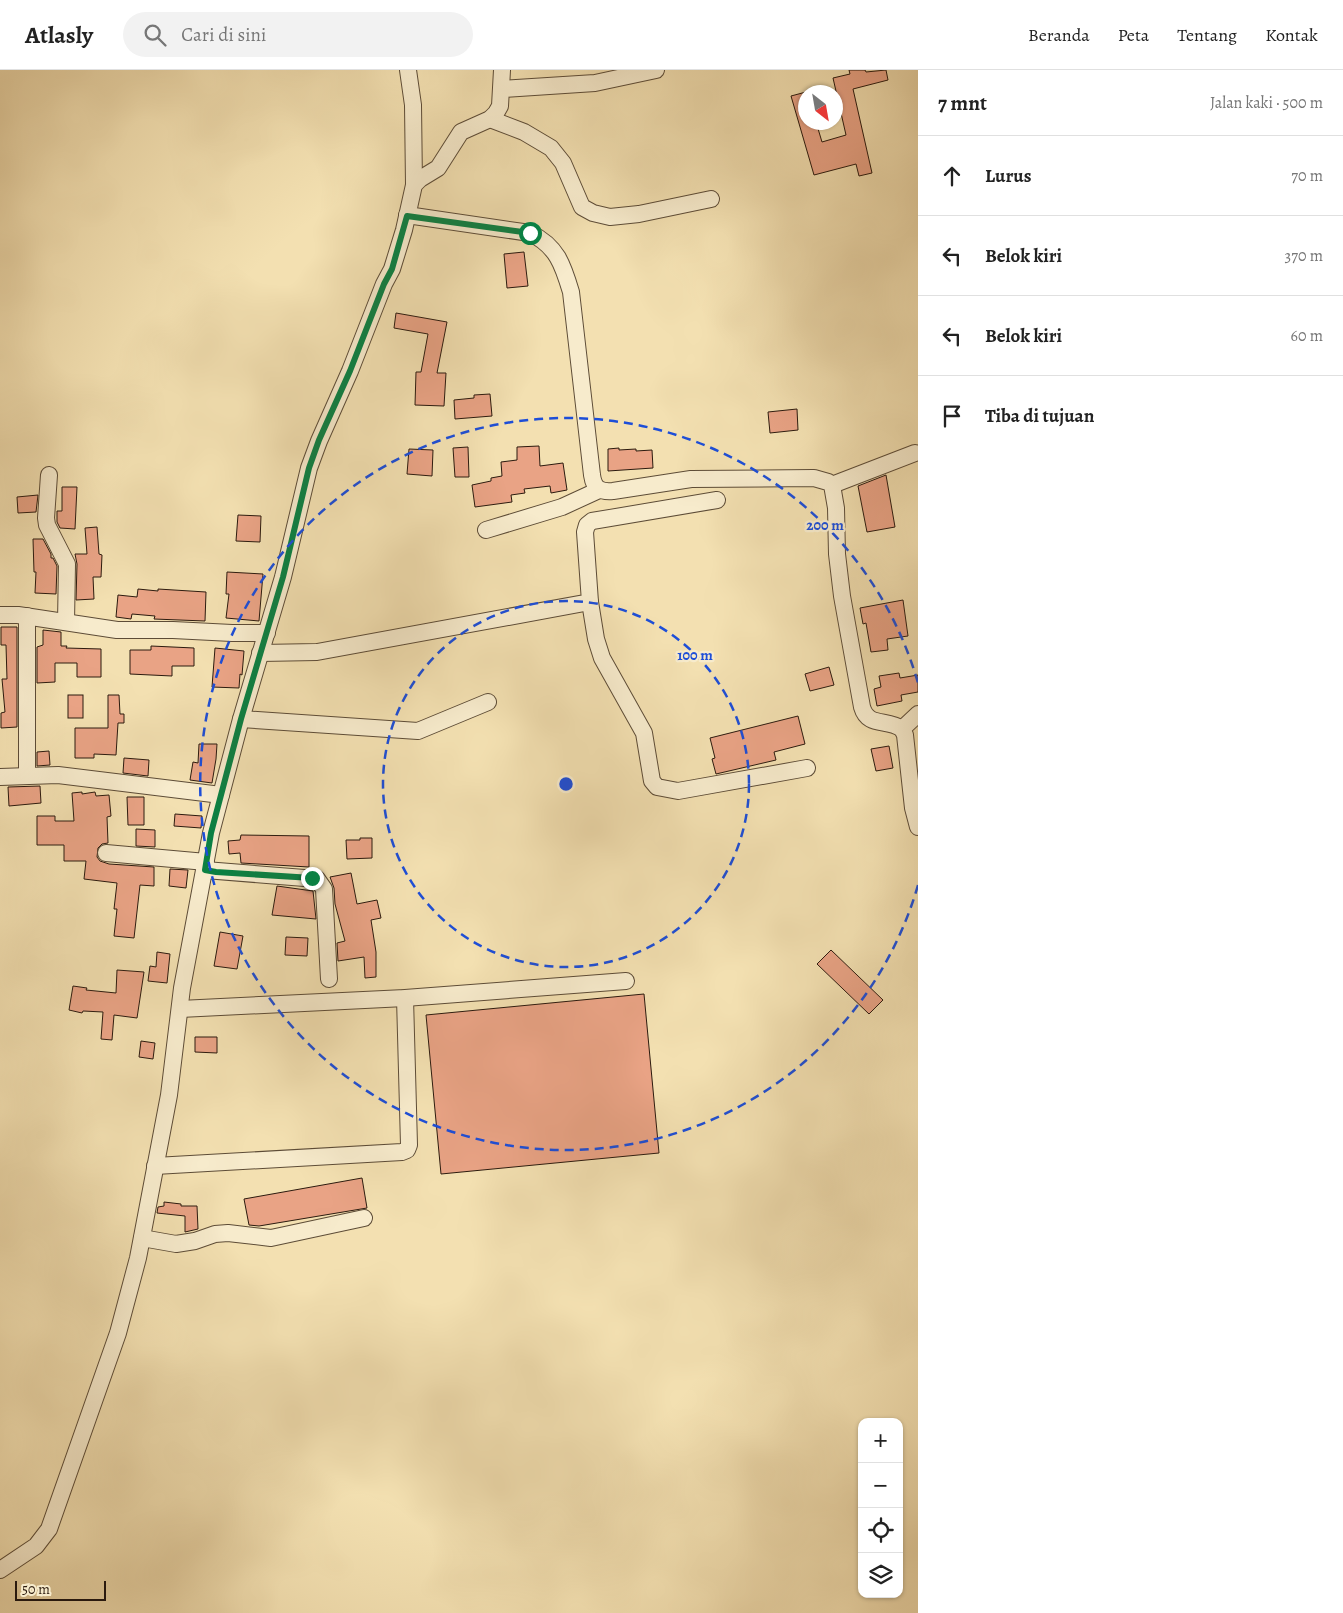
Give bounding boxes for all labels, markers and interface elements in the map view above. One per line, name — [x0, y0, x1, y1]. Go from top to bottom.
search box — [123, 12, 473, 57]
text: Atlasly — [25, 19, 93, 51]
icon: search — [141, 21, 169, 49]
text: Cari di sini — [181, 22, 266, 48]
text: Beranda — [1028, 23, 1090, 47]
text: Peta — [1118, 23, 1149, 47]
text: Tentang — [1177, 23, 1237, 47]
text: Kontak — [1265, 23, 1318, 47]
north arrow — [798, 85, 843, 130]
text: 7 mnt — [938, 89, 987, 117]
text: Jalan kaki · 500 m — [1210, 92, 1323, 114]
icon: ahead — [938, 162, 966, 190]
text: Lurus — [985, 163, 1031, 189]
text: 70 m — [1291, 165, 1323, 187]
route start — [519, 222, 542, 245]
icon: left — [938, 242, 966, 270]
text: Belok kiri — [985, 243, 1062, 269]
text: 370 m — [1285, 245, 1323, 267]
icon: left — [938, 322, 966, 350]
text: Belok kiri — [985, 323, 1062, 349]
text: 60 m — [1291, 325, 1323, 347]
icon: arrive — [938, 402, 966, 430]
text: Tiba di tujuan — [985, 403, 1094, 429]
text: 200 m — [806, 515, 844, 535]
text: 100 m — [677, 645, 713, 665]
centre of rings — [557, 775, 575, 793]
route end — [301, 867, 324, 890]
map controls — [858, 1418, 903, 1598]
button: + — [858, 1418, 903, 1463]
button: − — [858, 1463, 903, 1508]
button: locate — [858, 1508, 903, 1553]
button: layers — [858, 1553, 903, 1598]
scale bar — [15, 1578, 106, 1601]
text: 50 m — [22, 1580, 50, 1599]

